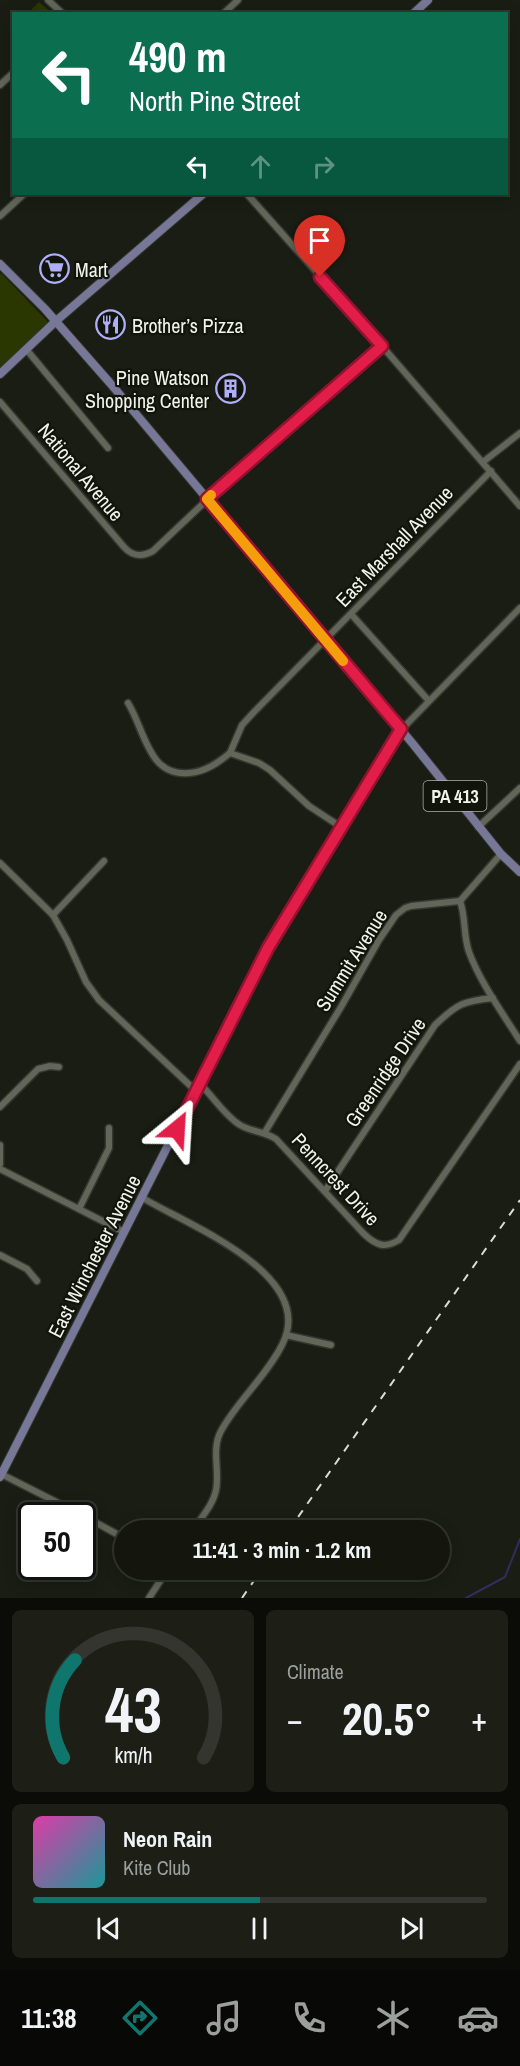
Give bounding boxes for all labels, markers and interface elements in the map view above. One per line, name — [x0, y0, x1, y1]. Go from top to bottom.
text: 490 m — [129, 29, 227, 85]
icon: left — [30, 36, 108, 114]
text: North Pine Street — [129, 83, 300, 119]
icon: left — [181, 150, 214, 183]
icon: ahead — [244, 150, 277, 183]
icon: right — [307, 150, 340, 183]
pin — [294, 215, 345, 277]
icon: arrive — [303, 224, 336, 257]
supermarket icon: Mart — [38, 253, 70, 285]
place label: Mart — [75, 256, 108, 283]
restaurant icon: Brother’s Pizza — [95, 309, 127, 341]
place label: Brother’s Pizza — [132, 312, 244, 339]
place label: Pine Watson Shopping Center — [85, 364, 210, 414]
building icon: Pine Watson Shopping Center — [214, 372, 246, 404]
street label: National Avenue — [32, 417, 130, 527]
street label: East Marshall Avenue — [329, 480, 459, 612]
road number: PA 413 — [424, 781, 486, 811]
street label: Summit Avenue — [309, 904, 393, 1016]
street label: Greenridge Drive — [338, 1012, 432, 1132]
position arrow — [145, 1097, 209, 1161]
street label: Penncrest Drive — [286, 1127, 386, 1231]
street label: East Winchester Avenue — [41, 1170, 147, 1342]
speed limit sign: 50 — [18, 1502, 96, 1580]
text: 11:41 · 3 min · 1.2 km — [193, 1535, 371, 1565]
text: Climate — [287, 1658, 344, 1685]
text: 43 — [105, 1667, 161, 1751]
text: 20.5° — [342, 1688, 432, 1749]
text: − — [287, 1697, 303, 1741]
text: + — [471, 1697, 487, 1741]
text: km/h — [114, 1741, 152, 1770]
text: Neon Rain — [123, 1824, 212, 1854]
text: Kite Club — [123, 1854, 190, 1881]
icon: previous — [92, 1912, 125, 1945]
icon: pause — [243, 1912, 276, 1945]
icon: next — [395, 1912, 428, 1945]
icon: directions — [119, 1997, 161, 2039]
icon: music — [203, 1997, 245, 2039]
icon: phone — [288, 1997, 330, 2039]
icon: climate — [372, 1997, 414, 2039]
icon: car — [457, 1997, 499, 2039]
text: 11:38 — [21, 2000, 77, 2036]

